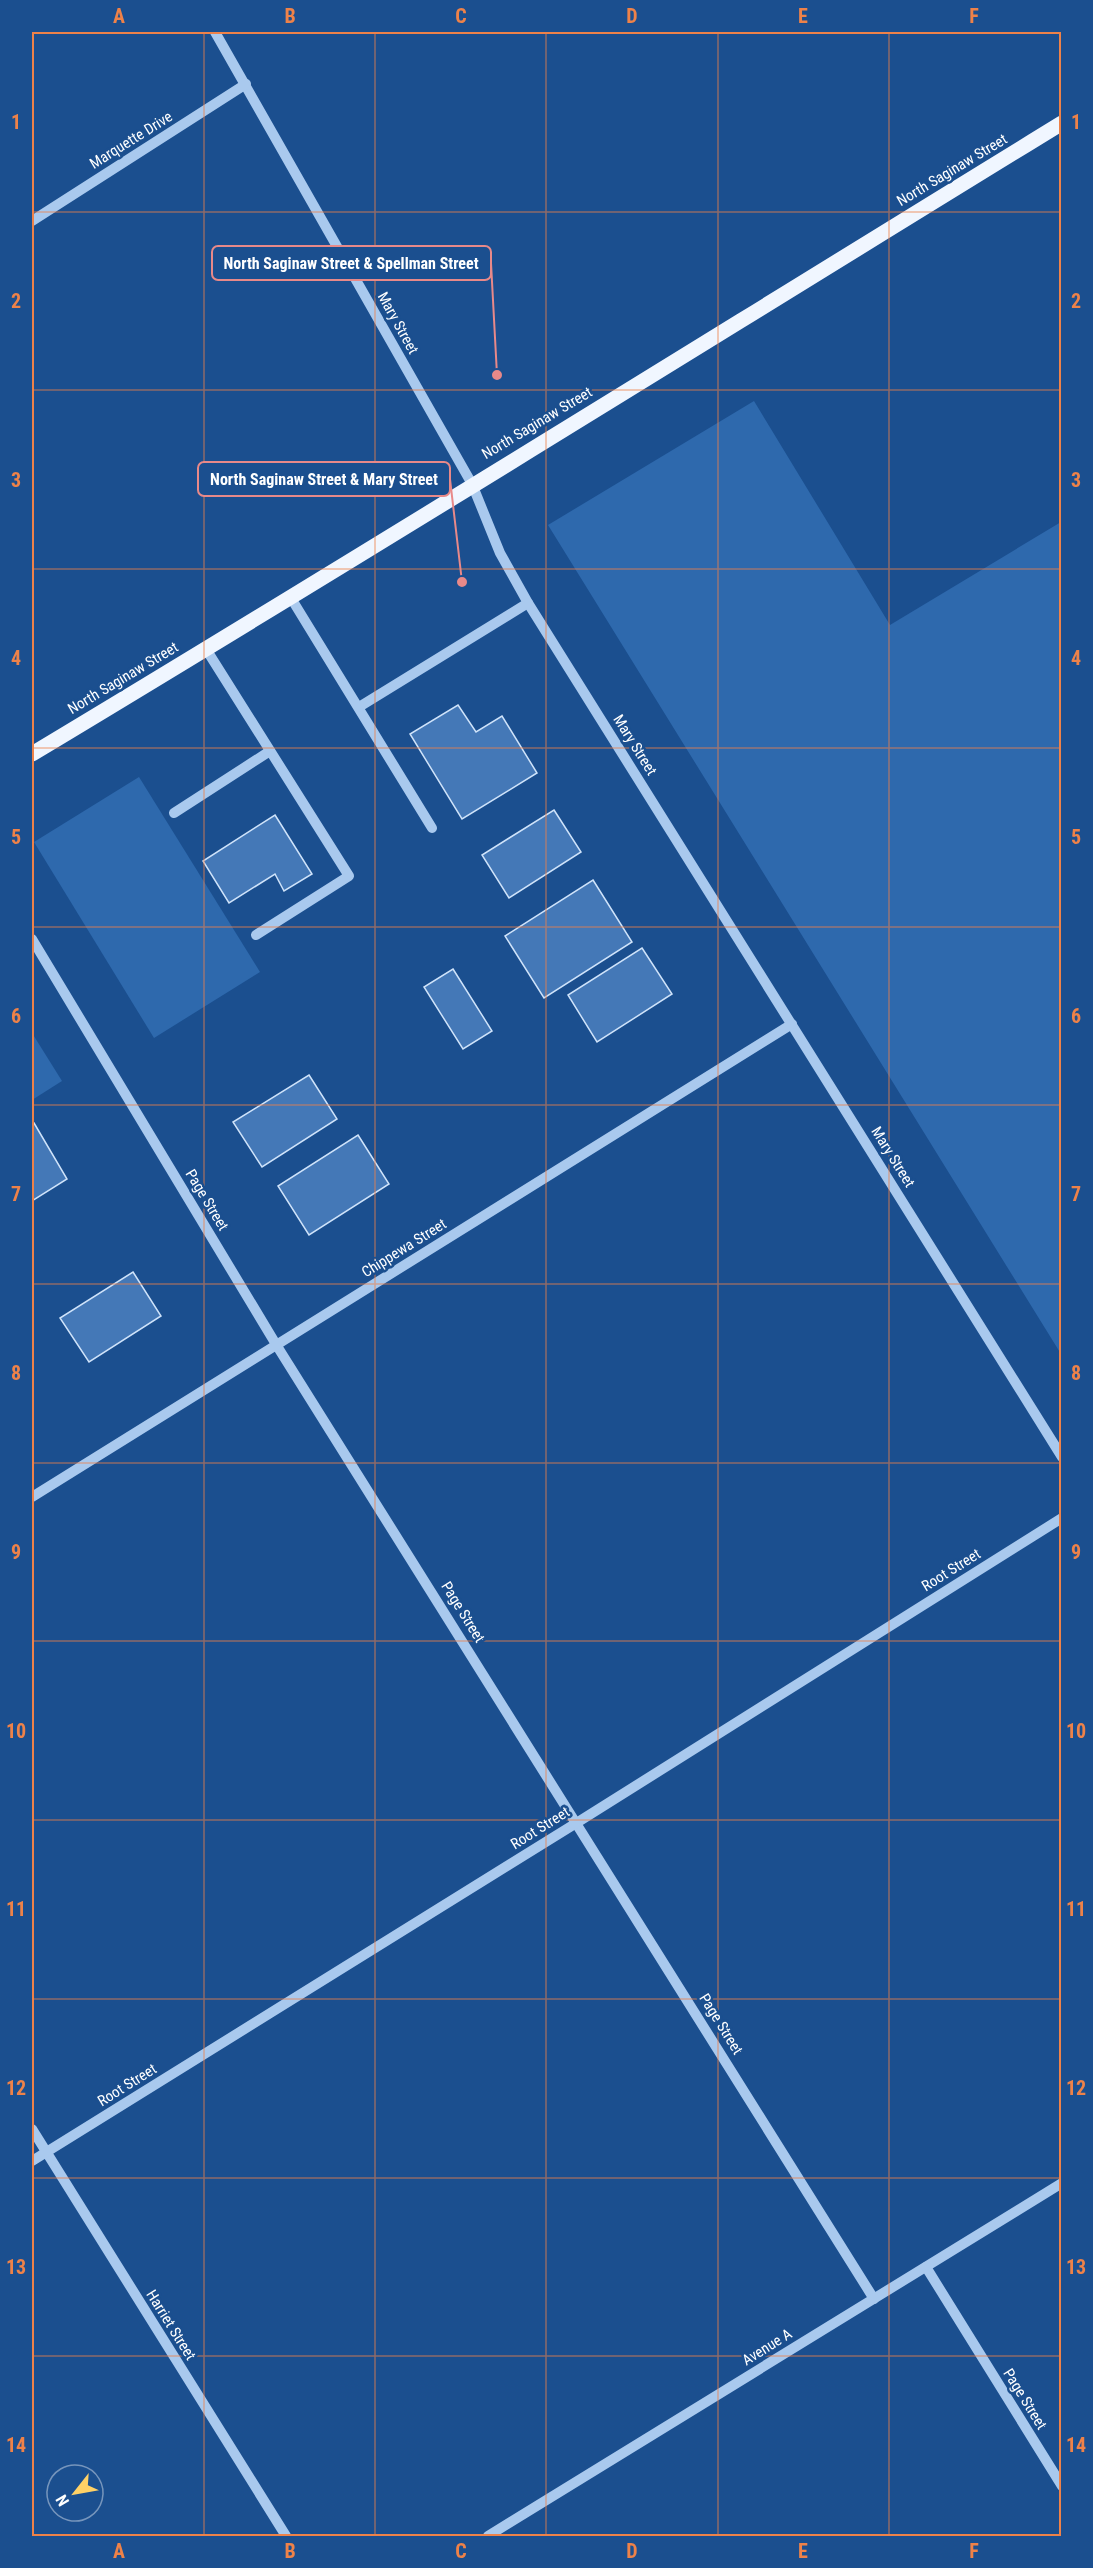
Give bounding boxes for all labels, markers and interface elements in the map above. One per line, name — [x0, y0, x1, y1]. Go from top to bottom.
text: A — [113, 4, 125, 28]
text: B — [284, 4, 296, 28]
text: C — [455, 4, 467, 28]
text: D — [626, 4, 638, 28]
text: E — [798, 4, 808, 28]
text: F — [969, 4, 979, 28]
street label: Marquette Drive — [86, 107, 176, 173]
text: 1 — [11, 110, 21, 134]
text: 1 — [1071, 110, 1081, 134]
street label: North Saginaw Street — [894, 130, 1010, 210]
callout: North Saginaw Street & Spellman Street — [212, 246, 491, 280]
text: North Saginaw Street & Spellman Street — [223, 254, 479, 273]
text: 2 — [11, 289, 21, 313]
street label: Mary Street — [374, 289, 422, 357]
text: 2 — [1071, 289, 1081, 313]
street label: North Saginaw Street — [479, 383, 595, 463]
callout: North Saginaw Street & Mary Street — [198, 462, 450, 496]
text: 3 — [11, 468, 21, 492]
text: 3 — [1071, 468, 1081, 492]
text: North Saginaw Street & Mary Street — [210, 470, 438, 489]
street label: North Saginaw Street — [65, 638, 181, 718]
text: 4 — [11, 646, 21, 670]
text: 4 — [1071, 646, 1081, 670]
street label: Mary Street — [609, 711, 661, 779]
text: 5 — [11, 825, 21, 849]
text: 5 — [1071, 825, 1081, 849]
text: 6 — [11, 1004, 21, 1028]
text: 6 — [1071, 1004, 1081, 1028]
street label: Mary Street — [867, 1123, 919, 1191]
street label: Page Street — [182, 1166, 232, 1234]
text: 7 — [11, 1182, 21, 1206]
text: 7 — [1071, 1182, 1081, 1206]
street label: Chippewa Street — [358, 1215, 450, 1281]
text: 8 — [11, 1361, 21, 1385]
text: 8 — [1071, 1361, 1081, 1385]
text: 9 — [11, 1540, 21, 1564]
text: 9 — [1071, 1540, 1081, 1564]
street label: Root Street — [918, 1545, 984, 1595]
street label: Page Street — [437, 1578, 489, 1646]
text: 10 — [6, 1719, 26, 1743]
text: 10 — [1066, 1719, 1086, 1743]
street label: Root Street — [507, 1803, 573, 1853]
text: 11 — [6, 1897, 26, 1921]
text: 11 — [1066, 1897, 1086, 1921]
street label: Page Street — [695, 1990, 747, 2058]
street label: Root Street — [94, 2060, 160, 2110]
text: 12 — [6, 2076, 26, 2100]
text: 12 — [1066, 2076, 1086, 2100]
text: 13 — [6, 2255, 26, 2279]
text: 13 — [1066, 2255, 1086, 2279]
street label: Harriet Street — [142, 2287, 200, 2363]
street label: Avenue A — [739, 2325, 796, 2369]
street label: Page Street — [999, 2365, 1051, 2433]
text: 14 — [6, 2433, 26, 2457]
text: 14 — [1066, 2433, 1086, 2457]
north arrow — [45, 2463, 105, 2523]
text: N — [52, 2491, 73, 2510]
text: A — [113, 2539, 125, 2563]
text: B — [284, 2539, 296, 2563]
text: C — [455, 2539, 467, 2563]
text: D — [626, 2539, 638, 2563]
text: E — [798, 2539, 808, 2563]
text: F — [969, 2539, 979, 2563]

